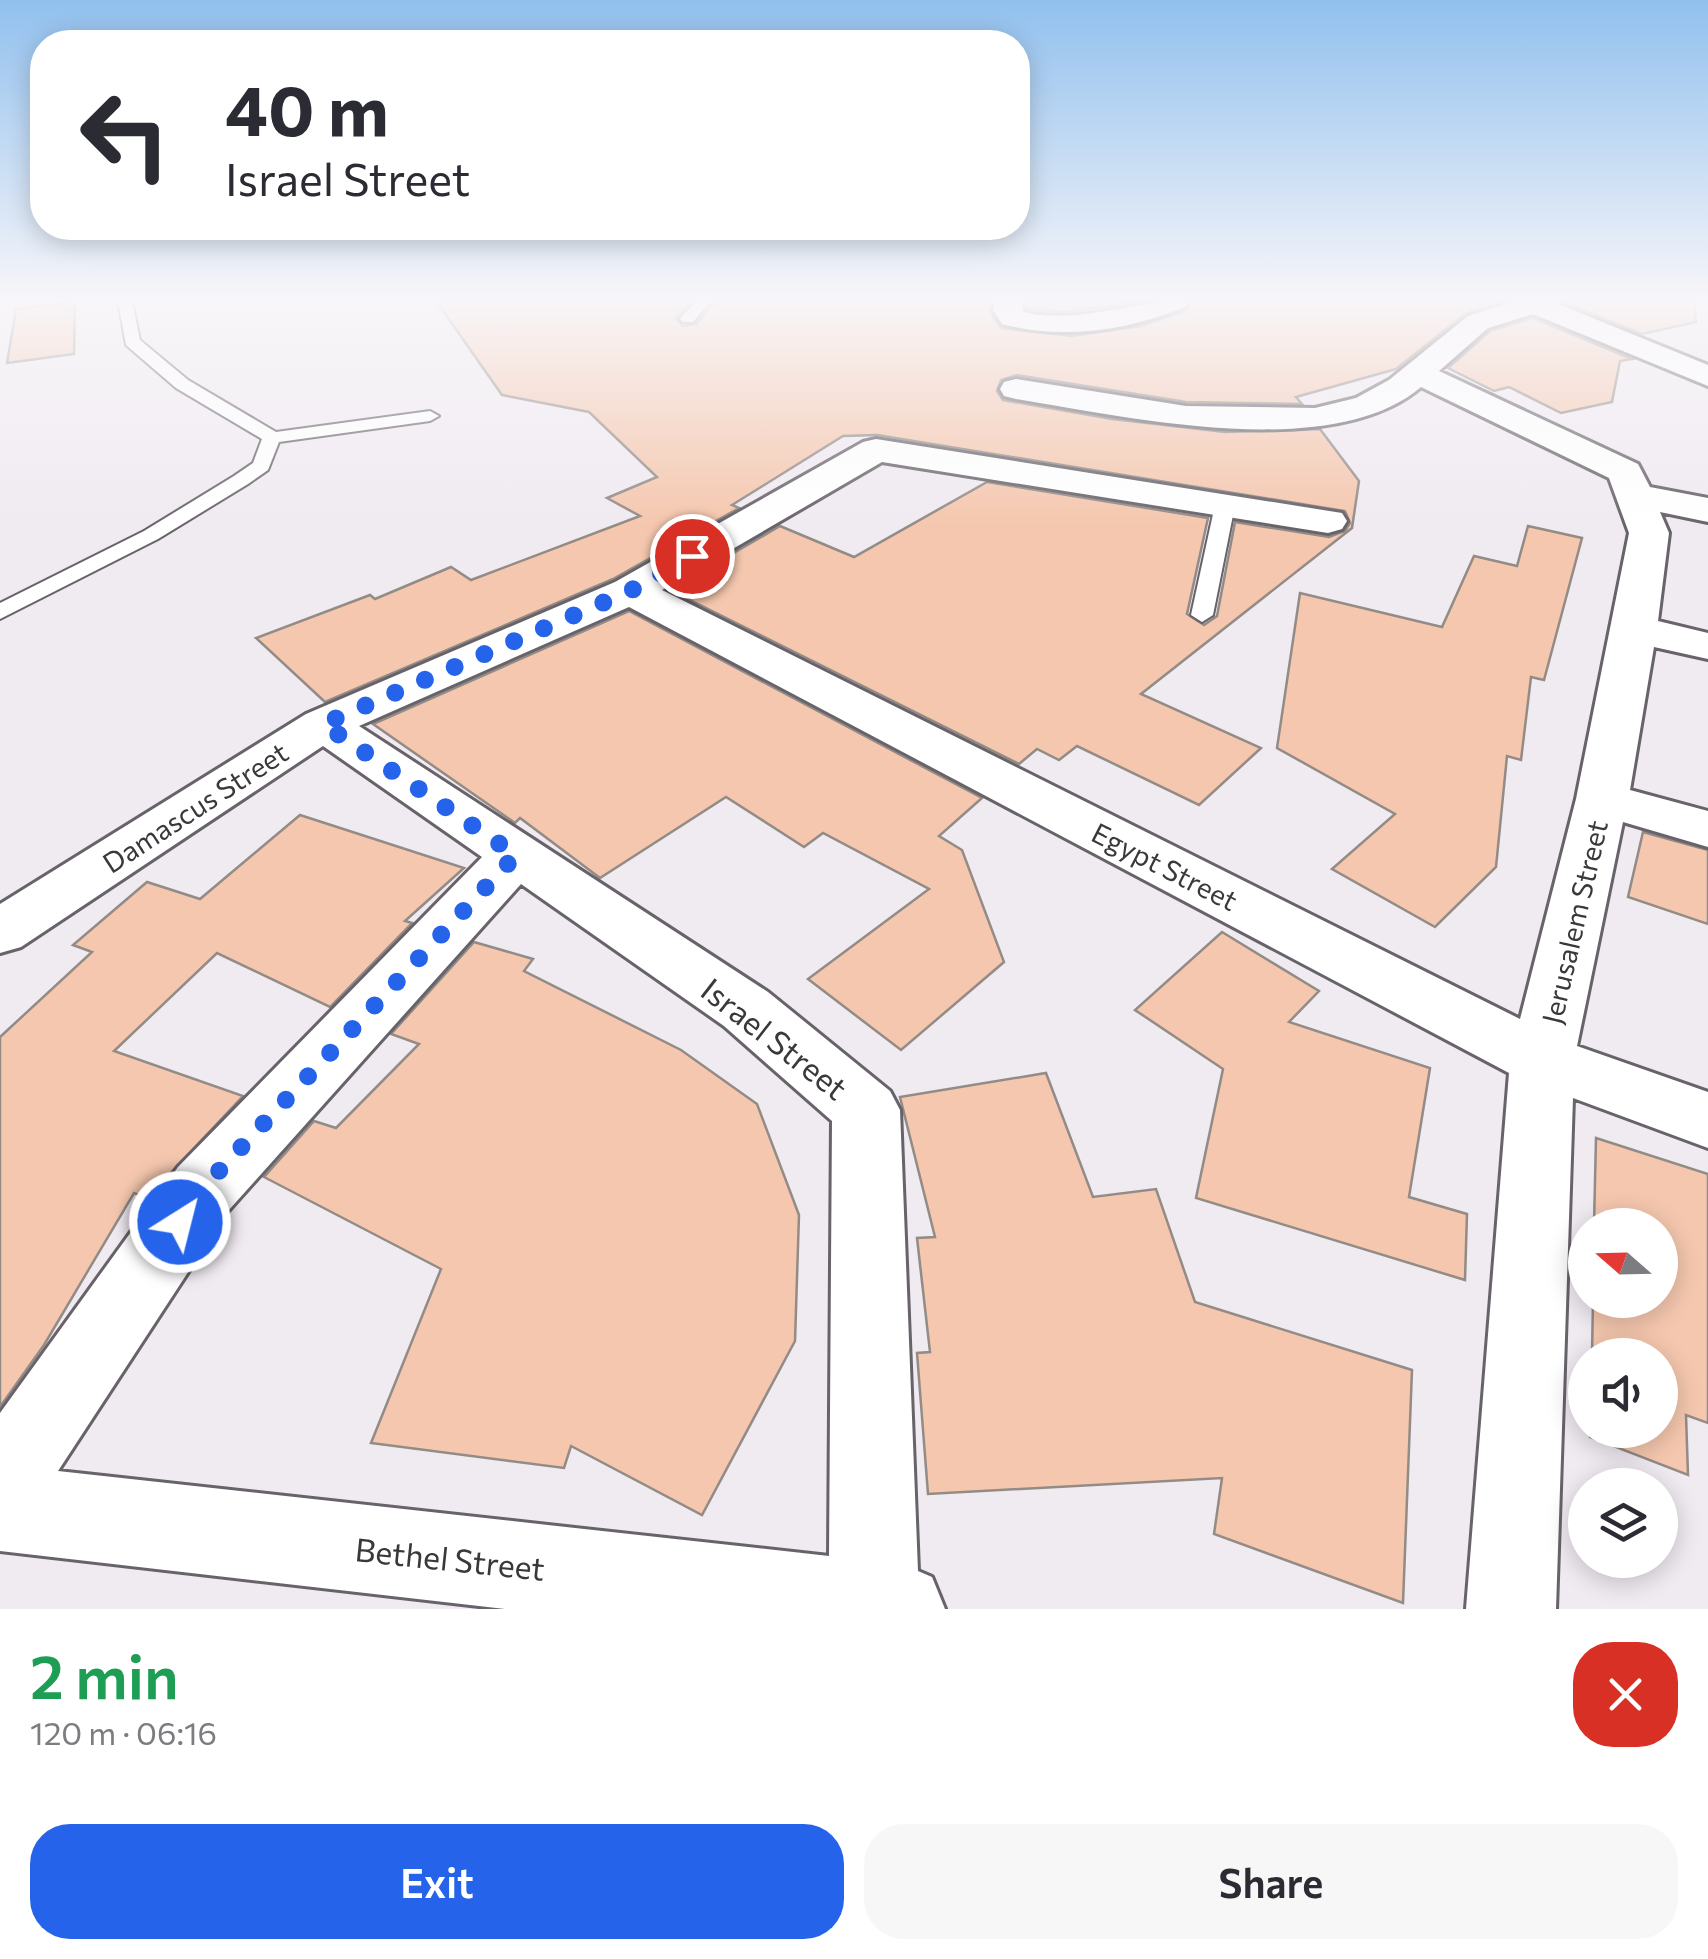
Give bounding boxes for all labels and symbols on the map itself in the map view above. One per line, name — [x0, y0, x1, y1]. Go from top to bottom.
pin — [650, 514, 735, 599]
street label: Damascus Street — [96, 735, 294, 879]
street label: Egypt Street — [1087, 815, 1243, 917]
street label: Jerusalem Street — [1534, 817, 1614, 1027]
street label: Israel Street — [694, 969, 856, 1107]
position arrow — [128, 1170, 232, 1274]
north arrow — [1568, 1208, 1678, 1318]
street label: Bethel Street — [353, 1528, 547, 1588]

